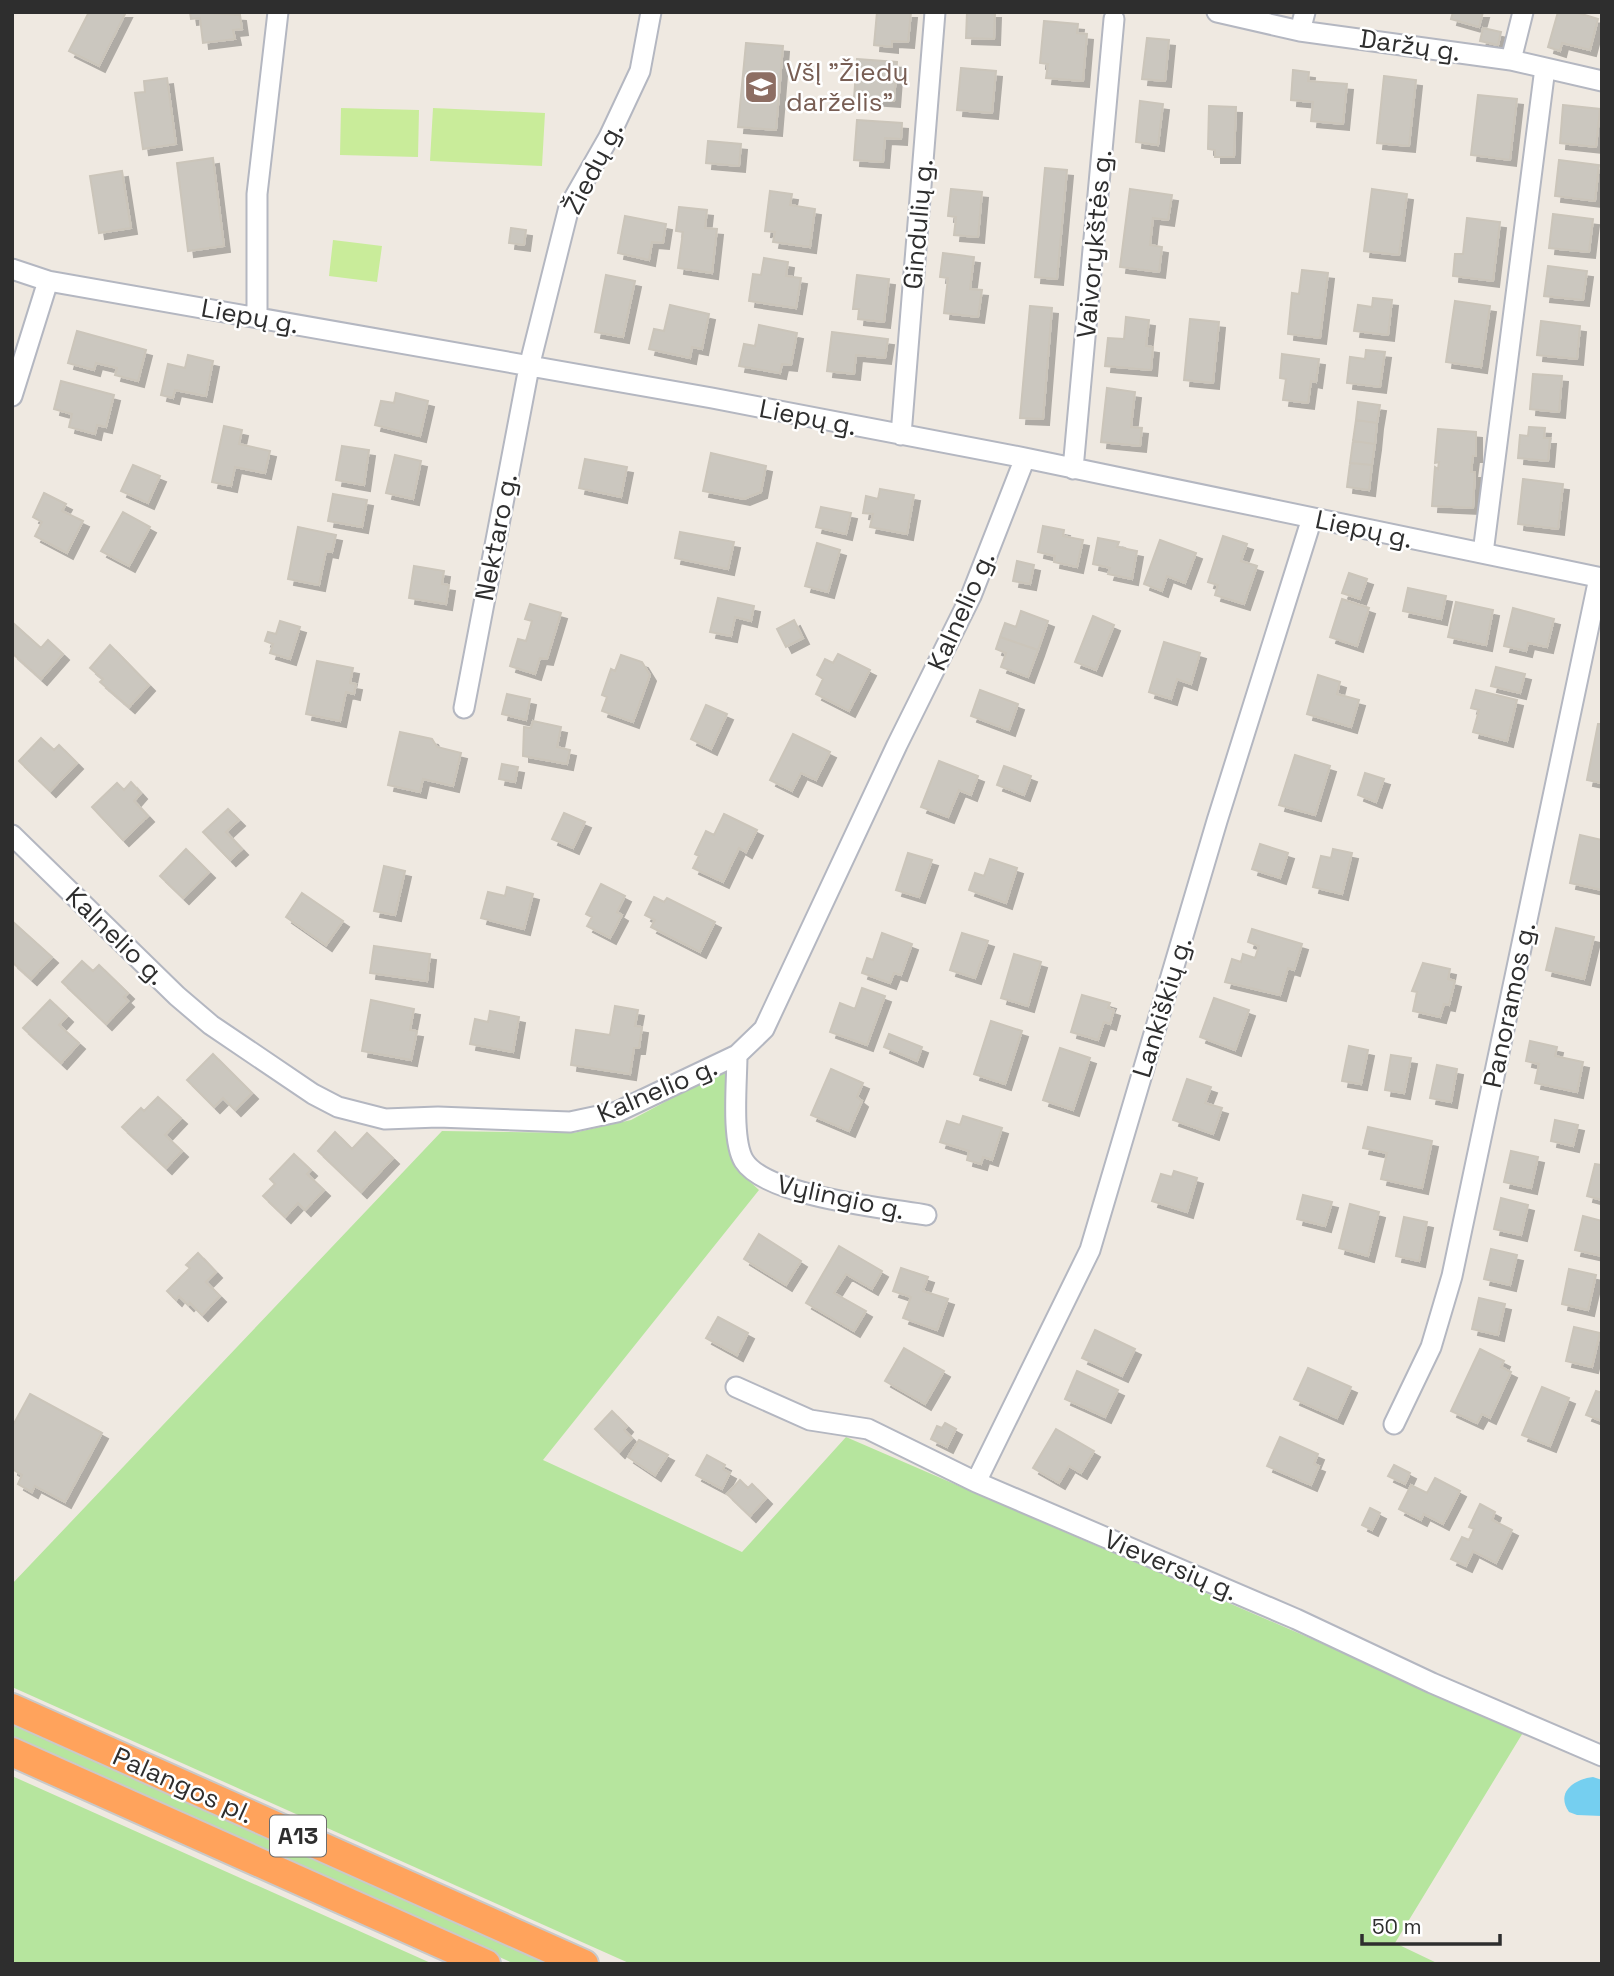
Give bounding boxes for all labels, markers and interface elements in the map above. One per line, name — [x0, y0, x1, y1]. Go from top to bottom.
street label: Daržų g. — [1357, 21, 1463, 69]
place label: VšĮ "Žiedų darželis" — [786, 55, 908, 119]
school or university icon: VšĮ "Žiedų darželis" — [742, 68, 780, 106]
street label: Žiedų g. — [555, 116, 631, 220]
street label: Vaivorykštės g. — [1069, 148, 1119, 340]
street label: Gindulių g. — [895, 157, 941, 291]
street label: Liepų g. — [199, 291, 301, 341]
street label: Liepų g. — [756, 391, 860, 443]
street label: Nektaro g. — [467, 471, 525, 603]
street label: Liepų g. — [1312, 502, 1416, 556]
street label: Kalnelio g. — [920, 546, 1002, 676]
street label: Kalnelio g. — [58, 880, 174, 992]
street label: Panoramos g. — [1475, 919, 1543, 1091]
street label: Lankiškių g. — [1124, 933, 1200, 1081]
street label: Kalnelio g. — [592, 1049, 722, 1131]
street label: Vylingio g. — [774, 1167, 908, 1227]
street label: Vieversių g. — [1099, 1522, 1243, 1608]
street label: Palangos pl. — [107, 1739, 259, 1831]
road number: A13 — [270, 1815, 326, 1856]
scale bar — [1362, 1902, 1500, 1946]
text: 50 m — [1372, 1913, 1422, 1940]

